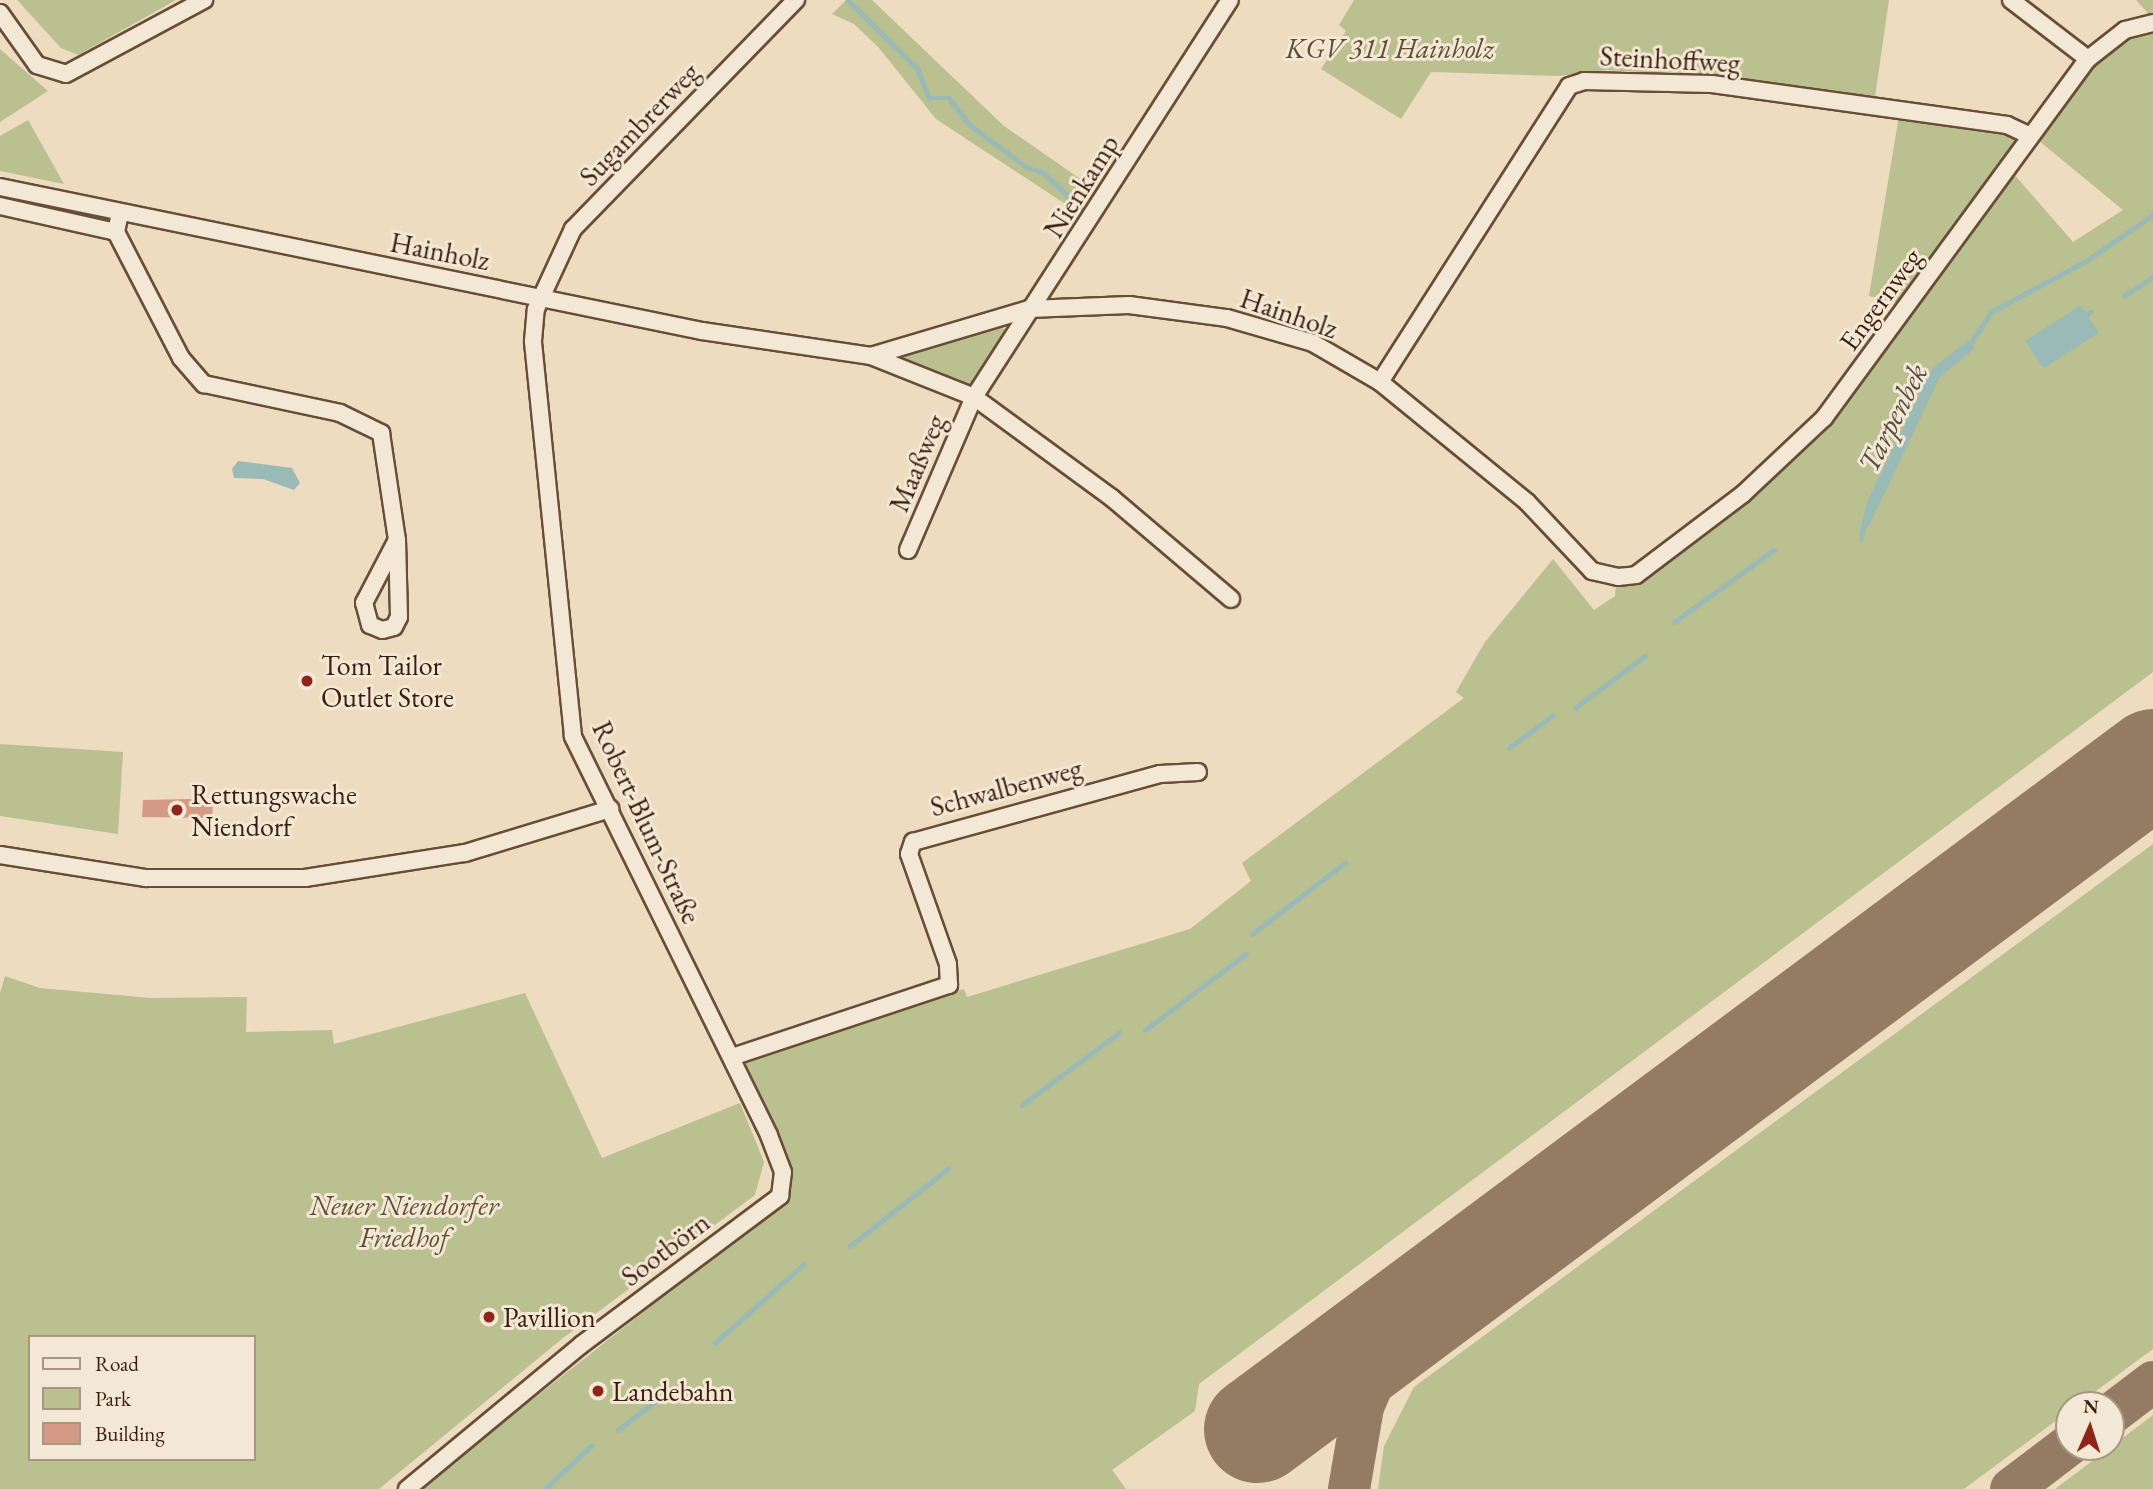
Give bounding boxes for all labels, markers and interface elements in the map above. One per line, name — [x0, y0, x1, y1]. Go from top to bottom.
park label: KGV 311 Hainholz — [1286, 31, 1494, 65]
street label: Steinhoffweg — [1599, 39, 1741, 79]
street label: Sugambrerweg — [572, 55, 706, 193]
street label: Nienkamp — [1036, 128, 1126, 244]
street label: Hainholz — [387, 225, 493, 277]
street label: Engernweg — [1832, 241, 1928, 357]
street label: Hainholz — [1236, 281, 1342, 345]
water label: Tarpenbek — [1850, 358, 1936, 478]
street label: Maaßweg — [881, 409, 953, 517]
place label: Tom Tailor Outlet Store — [321, 648, 454, 714]
marker: Tom Tailor Outlet Store — [299, 673, 315, 689]
street label: Robert-Blum-Straße — [585, 715, 709, 929]
street label: Schwalbenweg — [926, 751, 1086, 823]
place label: Rettungswache Niendorf — [191, 777, 357, 843]
marker: Rettungswache Niendorf — [169, 802, 185, 818]
park label: Neuer Niendorfer Friedhof — [310, 1188, 498, 1254]
street label: Sootbörn — [614, 1205, 716, 1293]
place label: Pavillion — [503, 1300, 596, 1334]
marker: Pavillion — [481, 1309, 497, 1325]
legend — [28, 1335, 256, 1461]
text: Road — [95, 1350, 139, 1377]
place label: Landebahn — [612, 1374, 734, 1408]
marker: Landebahn — [590, 1383, 606, 1399]
text: Park — [95, 1385, 131, 1412]
north arrow — [2055, 1391, 2125, 1461]
text: N — [2083, 1394, 2099, 1419]
text: Building — [95, 1420, 165, 1447]

